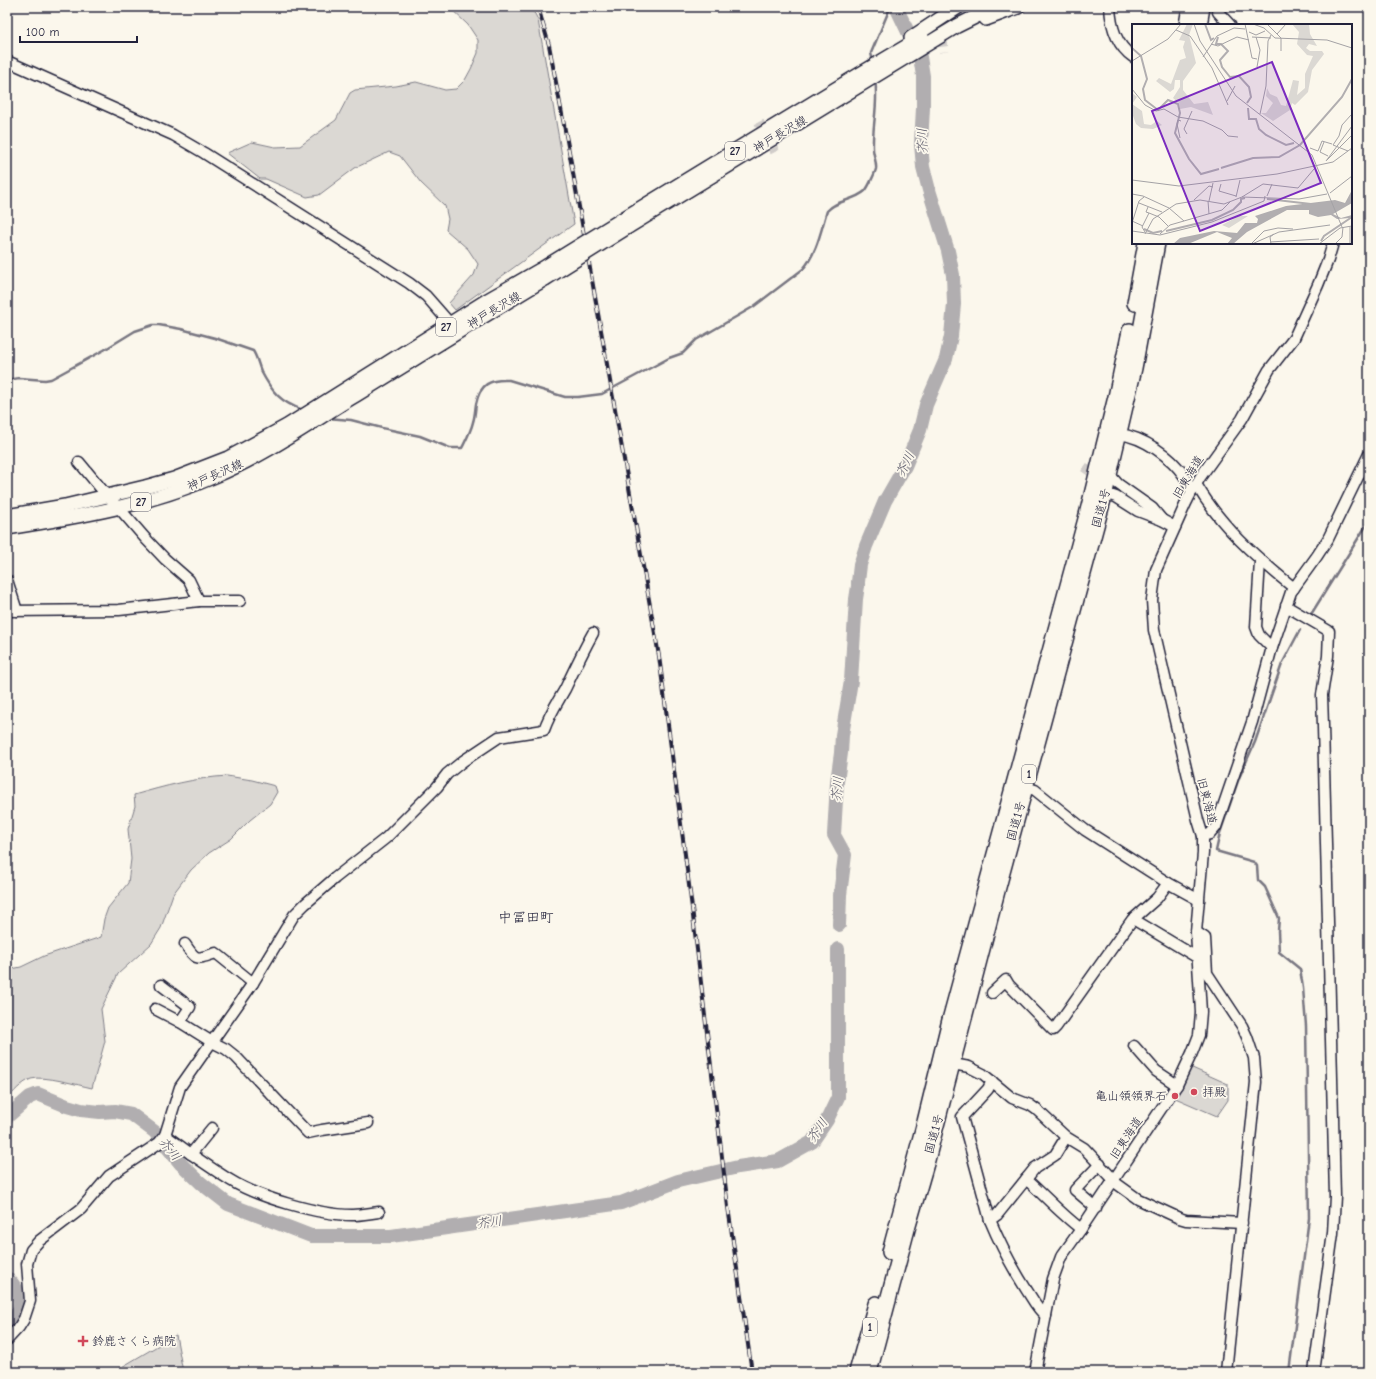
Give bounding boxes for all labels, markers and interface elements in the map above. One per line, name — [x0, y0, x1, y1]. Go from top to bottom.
scale bar — [20, 18, 137, 44]
inset map — [1132, 24, 1352, 244]
text: 100 m — [26, 25, 59, 39]
street label: 神戸長沢線 — [751, 113, 809, 155]
water label: 芥川 — [914, 128, 930, 154]
road number: 27 — [725, 142, 745, 160]
street label: 神戸長沢線 — [465, 289, 523, 331]
road number: 27 — [436, 318, 456, 336]
water label: 芥川 — [893, 449, 917, 479]
street label: 旧東海道 — [1170, 453, 1206, 501]
street label: 神戸長沢線 — [185, 456, 245, 494]
street label: 国道1号 — [1089, 486, 1113, 530]
road number: 27 — [131, 493, 151, 511]
road number: 1 — [1022, 765, 1036, 783]
water label: 芥川 — [828, 775, 846, 803]
street label: 旧東海道 — [1194, 776, 1220, 826]
street label: 国道1号 — [1004, 799, 1028, 843]
district label: 中冨田町 — [498, 909, 554, 926]
place label: 拝殿 — [1202, 1085, 1226, 1099]
marker: 拝殿 — [1189, 1087, 1199, 1097]
place label: 亀山領領界石 — [1095, 1089, 1167, 1103]
marker: 亀山領領界石 — [1170, 1091, 1180, 1101]
street label: 国道1号 — [922, 1112, 946, 1156]
street label: 旧東海道 — [1107, 1114, 1145, 1162]
water label: 芥川 — [803, 1115, 831, 1145]
water label: 芥川 — [156, 1134, 184, 1164]
water label: 芥川 — [475, 1213, 503, 1231]
road number: 1 — [863, 1318, 877, 1336]
place label: 鈴鹿さくら病院 — [92, 1334, 176, 1348]
marker: 鈴鹿さくら病院 — [77, 1335, 89, 1347]

